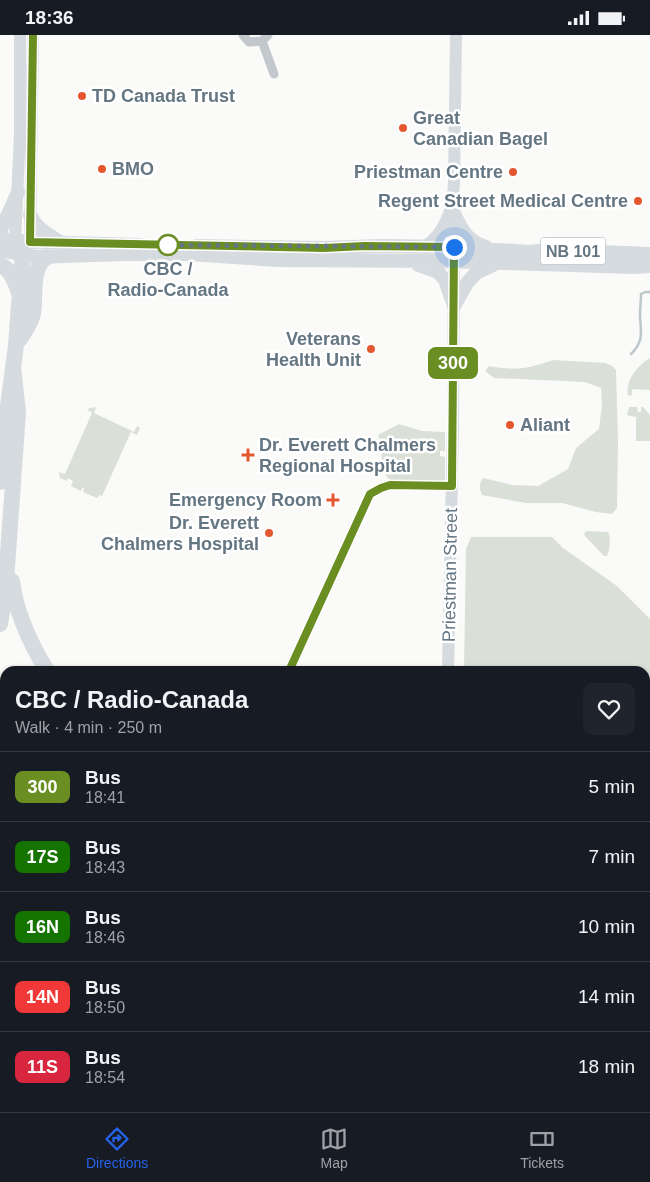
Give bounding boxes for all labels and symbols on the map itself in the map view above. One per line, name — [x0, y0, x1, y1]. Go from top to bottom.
place label: TD Canada Trust — [92, 86, 235, 106]
marker: TD Canada Trust — [76, 90, 88, 102]
place label: Great Canadian Bagel — [413, 108, 548, 149]
marker: Great Canadian Bagel — [397, 122, 409, 134]
place label: BMO — [112, 159, 154, 179]
place label: Priestman Centre — [354, 162, 503, 182]
marker: BMO — [96, 163, 108, 175]
marker: Priestman Centre — [507, 166, 519, 178]
place label: Regent Street Medical Centre — [378, 191, 628, 211]
marker: Regent Street Medical Centre — [632, 195, 644, 207]
marker: CBC / Radio-Canada — [157, 234, 179, 256]
your location — [442, 235, 467, 260]
road number: NB 101 — [540, 237, 606, 265]
place label: CBC / Radio-Canada — [107, 259, 229, 300]
place label: Veterans Health Unit — [266, 329, 361, 370]
marker: Veterans Health Unit — [365, 343, 377, 355]
line badge: 300 — [424, 347, 482, 379]
place label: Aliant — [520, 415, 570, 435]
marker: Aliant — [504, 419, 516, 431]
place label: Dr. Everett Chalmers Regional Hospital — [259, 435, 436, 476]
marker: Dr. Everett Chalmers Regional Hospital — [241, 448, 255, 462]
place label: Emergency Room — [169, 490, 322, 510]
marker: Emergency Room — [326, 493, 340, 507]
street label: Priestman Street — [439, 508, 461, 642]
place label: Dr. Everett Chalmers Hospital — [101, 513, 259, 554]
marker: Dr. Everett Chalmers Hospital — [263, 527, 275, 539]

